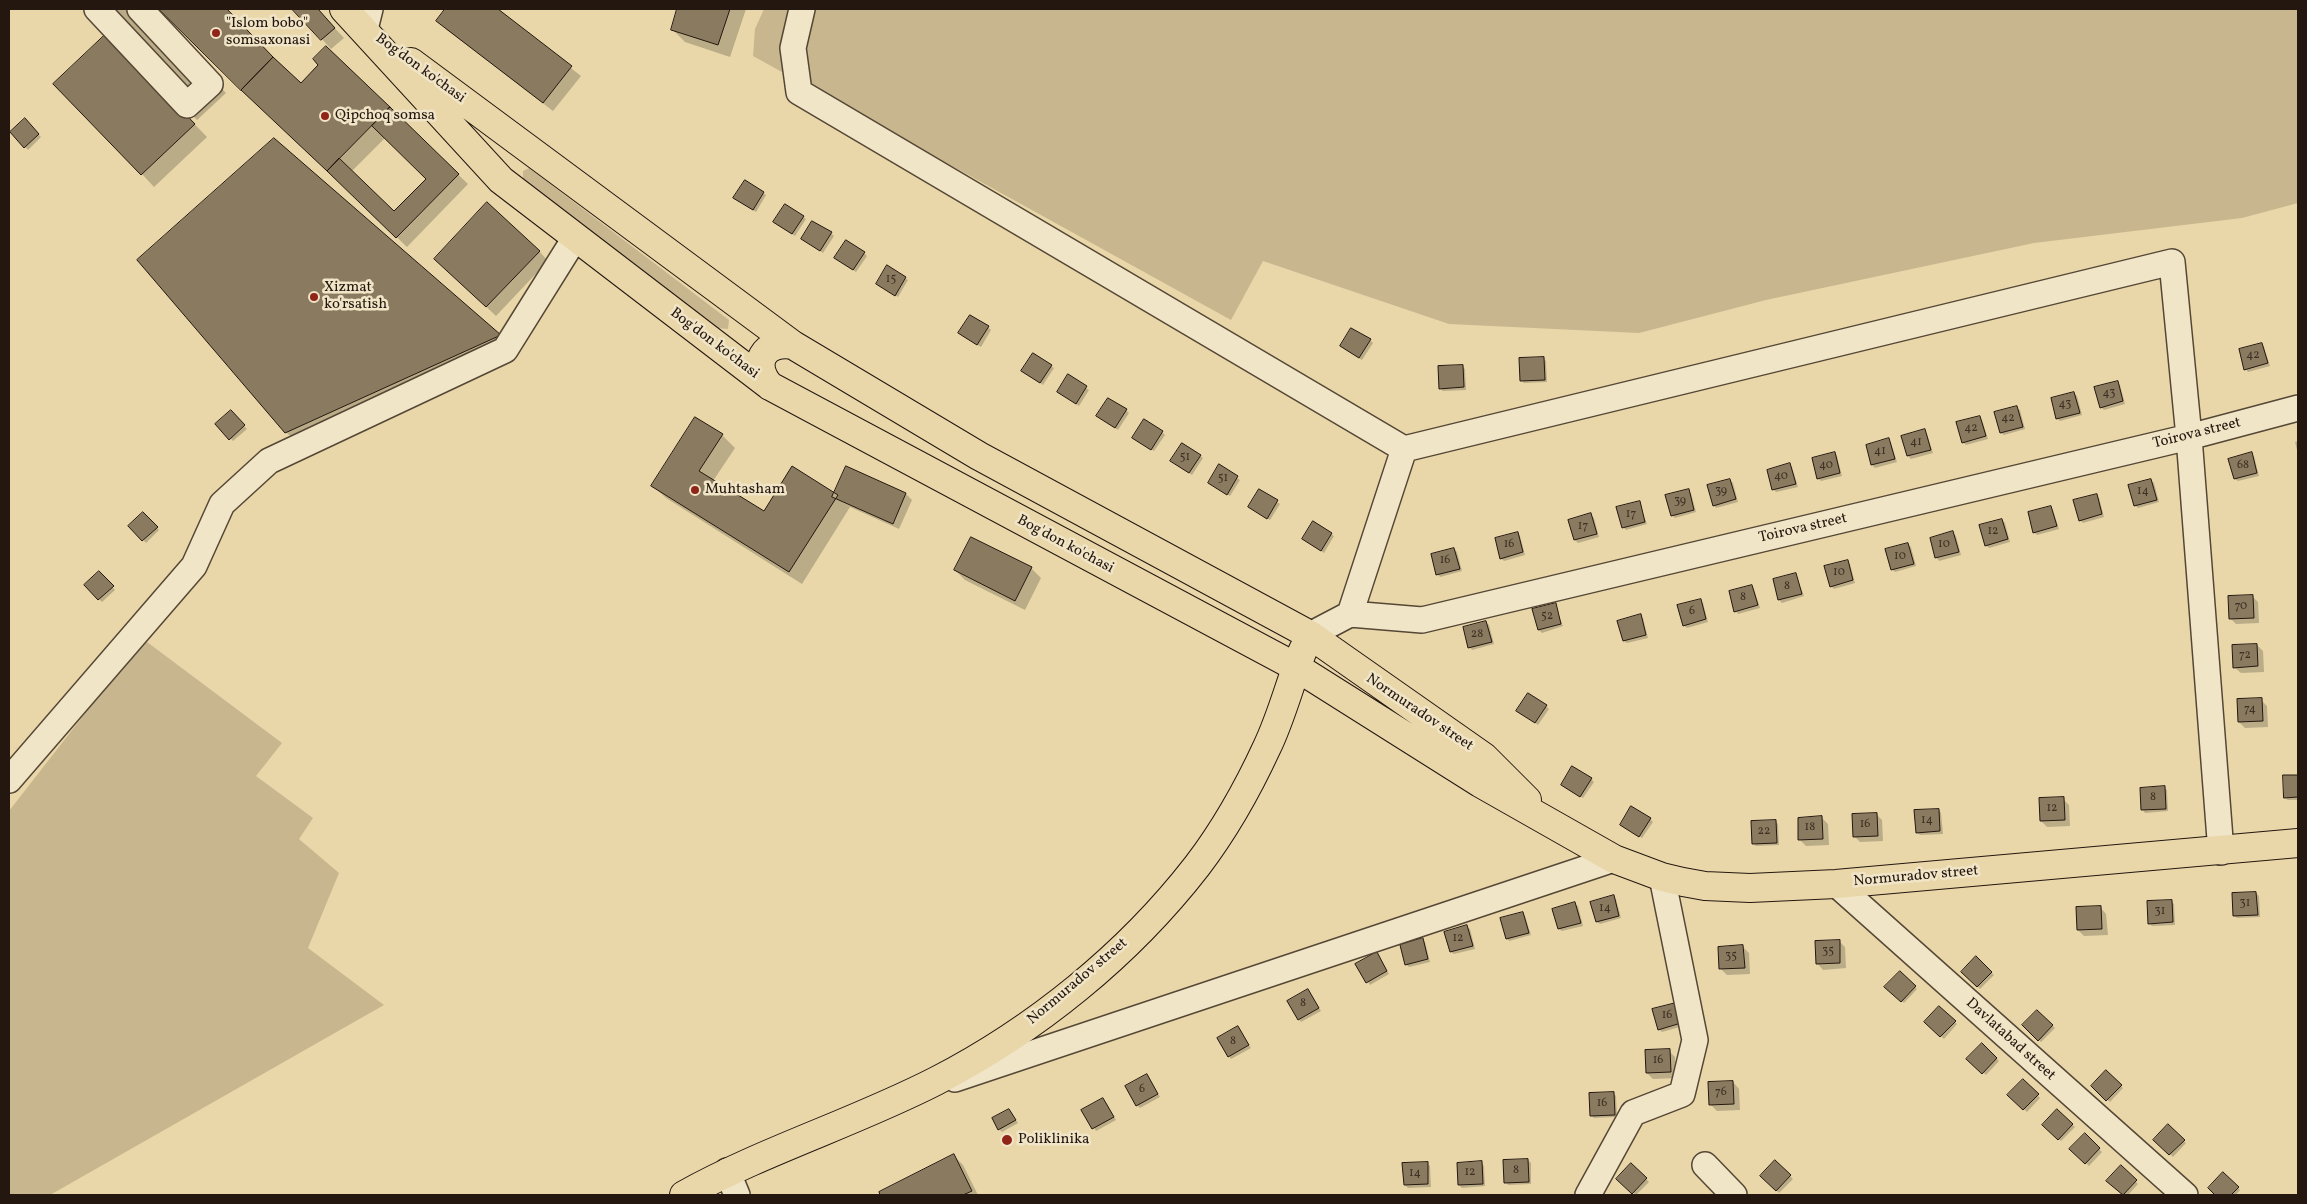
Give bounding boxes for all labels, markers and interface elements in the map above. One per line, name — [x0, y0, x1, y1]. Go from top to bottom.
place label: "Islom bobo" somsaxonasi — [226, 15, 310, 50]
marker: "Islom bobo" somsaxonasi — [210, 27, 222, 39]
street label: Bog'don ko'chasi — [371, 30, 469, 108]
place label: Qipchoq somsa — [335, 107, 435, 125]
marker: Qipchoq somsa — [319, 110, 331, 122]
house number: 15 — [886, 273, 896, 287]
place label: Xizmat ko'rsatish — [324, 279, 387, 314]
marker: Xizmat ko'rsatish — [308, 291, 320, 303]
street label: Bog'don ko'chasi — [666, 305, 762, 383]
house number: 42 — [2246, 349, 2260, 363]
house number: 43 — [2103, 387, 2115, 401]
house number: 43 — [2059, 398, 2071, 412]
house number: 42 — [2001, 412, 2015, 426]
street label: Toirova street — [2151, 414, 2243, 454]
house number: 42 — [1964, 422, 1978, 436]
house number: 41 — [1910, 436, 1922, 450]
house number: 41 — [1874, 445, 1886, 459]
house number: 51 — [1180, 451, 1190, 465]
house number: 40 — [1819, 459, 1833, 473]
house number: 68 — [2237, 459, 2249, 473]
house number: 40 — [1774, 470, 1788, 484]
house number: 51 — [1218, 472, 1228, 486]
place label: Muhtasham — [705, 481, 785, 499]
marker: Muhtasham — [689, 484, 701, 496]
house number: 39 — [1715, 485, 1727, 499]
house number: 14 — [2137, 485, 2149, 499]
house number: 39 — [1674, 495, 1686, 509]
house number: 17 — [1626, 508, 1636, 522]
street label: Toirova street — [1757, 510, 1849, 548]
street label: Bog'don ko'chasi — [1014, 512, 1116, 578]
house number: 17 — [1578, 520, 1588, 534]
house number: 12 — [1987, 525, 1999, 539]
house number: 16 — [1504, 538, 1514, 552]
house number: 10 — [1938, 538, 1950, 552]
house number: 10 — [1894, 550, 1906, 564]
house number: 16 — [1440, 554, 1450, 568]
house number: 10 — [1833, 566, 1845, 580]
house number: 8 — [1784, 580, 1790, 594]
house number: 8 — [1740, 591, 1746, 605]
house number: 70 — [2235, 600, 2247, 614]
house number: 6 — [1689, 605, 1695, 619]
house number: 52 — [1541, 610, 1553, 624]
house number: 28 — [1471, 628, 1483, 642]
house number: 72 — [2239, 649, 2251, 663]
street label: Normuradov street — [1362, 670, 1476, 756]
house number: 74 — [2244, 703, 2256, 717]
house number: 8 — [2150, 791, 2156, 805]
house number: 12 — [2046, 802, 2058, 816]
house number: 14 — [1921, 814, 1933, 828]
house number: 16 — [1860, 818, 1870, 832]
house number: 18 — [1805, 821, 1815, 835]
house number: 22 — [1758, 825, 1770, 839]
street label: Normuradov street — [1853, 863, 1979, 891]
house number: 31 — [2240, 897, 2250, 911]
house number: 14 — [1599, 902, 1611, 916]
house number: 31 — [2155, 905, 2165, 919]
house number: 12 — [1452, 932, 1464, 946]
street label: Normuradov street — [1024, 935, 1132, 1029]
house number: 35 — [1822, 945, 1834, 959]
house number: 35 — [1725, 950, 1737, 964]
street label: Davlatabad street — [1961, 995, 2059, 1085]
house number: 8 — [1300, 997, 1306, 1011]
house number: 16 — [1662, 1009, 1672, 1023]
house number: 8 — [1230, 1035, 1236, 1049]
house number: 16 — [1653, 1054, 1663, 1068]
house number: 6 — [1139, 1083, 1145, 1097]
house number: 76 — [1715, 1086, 1727, 1100]
house number: 16 — [1597, 1097, 1607, 1111]
place label: Poliklinika — [1018, 1131, 1090, 1149]
marker: Poliklinika — [1000, 1133, 1014, 1147]
house number: 8 — [1513, 1164, 1519, 1178]
house number: 12 — [1464, 1166, 1476, 1180]
house number: 14 — [1409, 1167, 1421, 1181]

